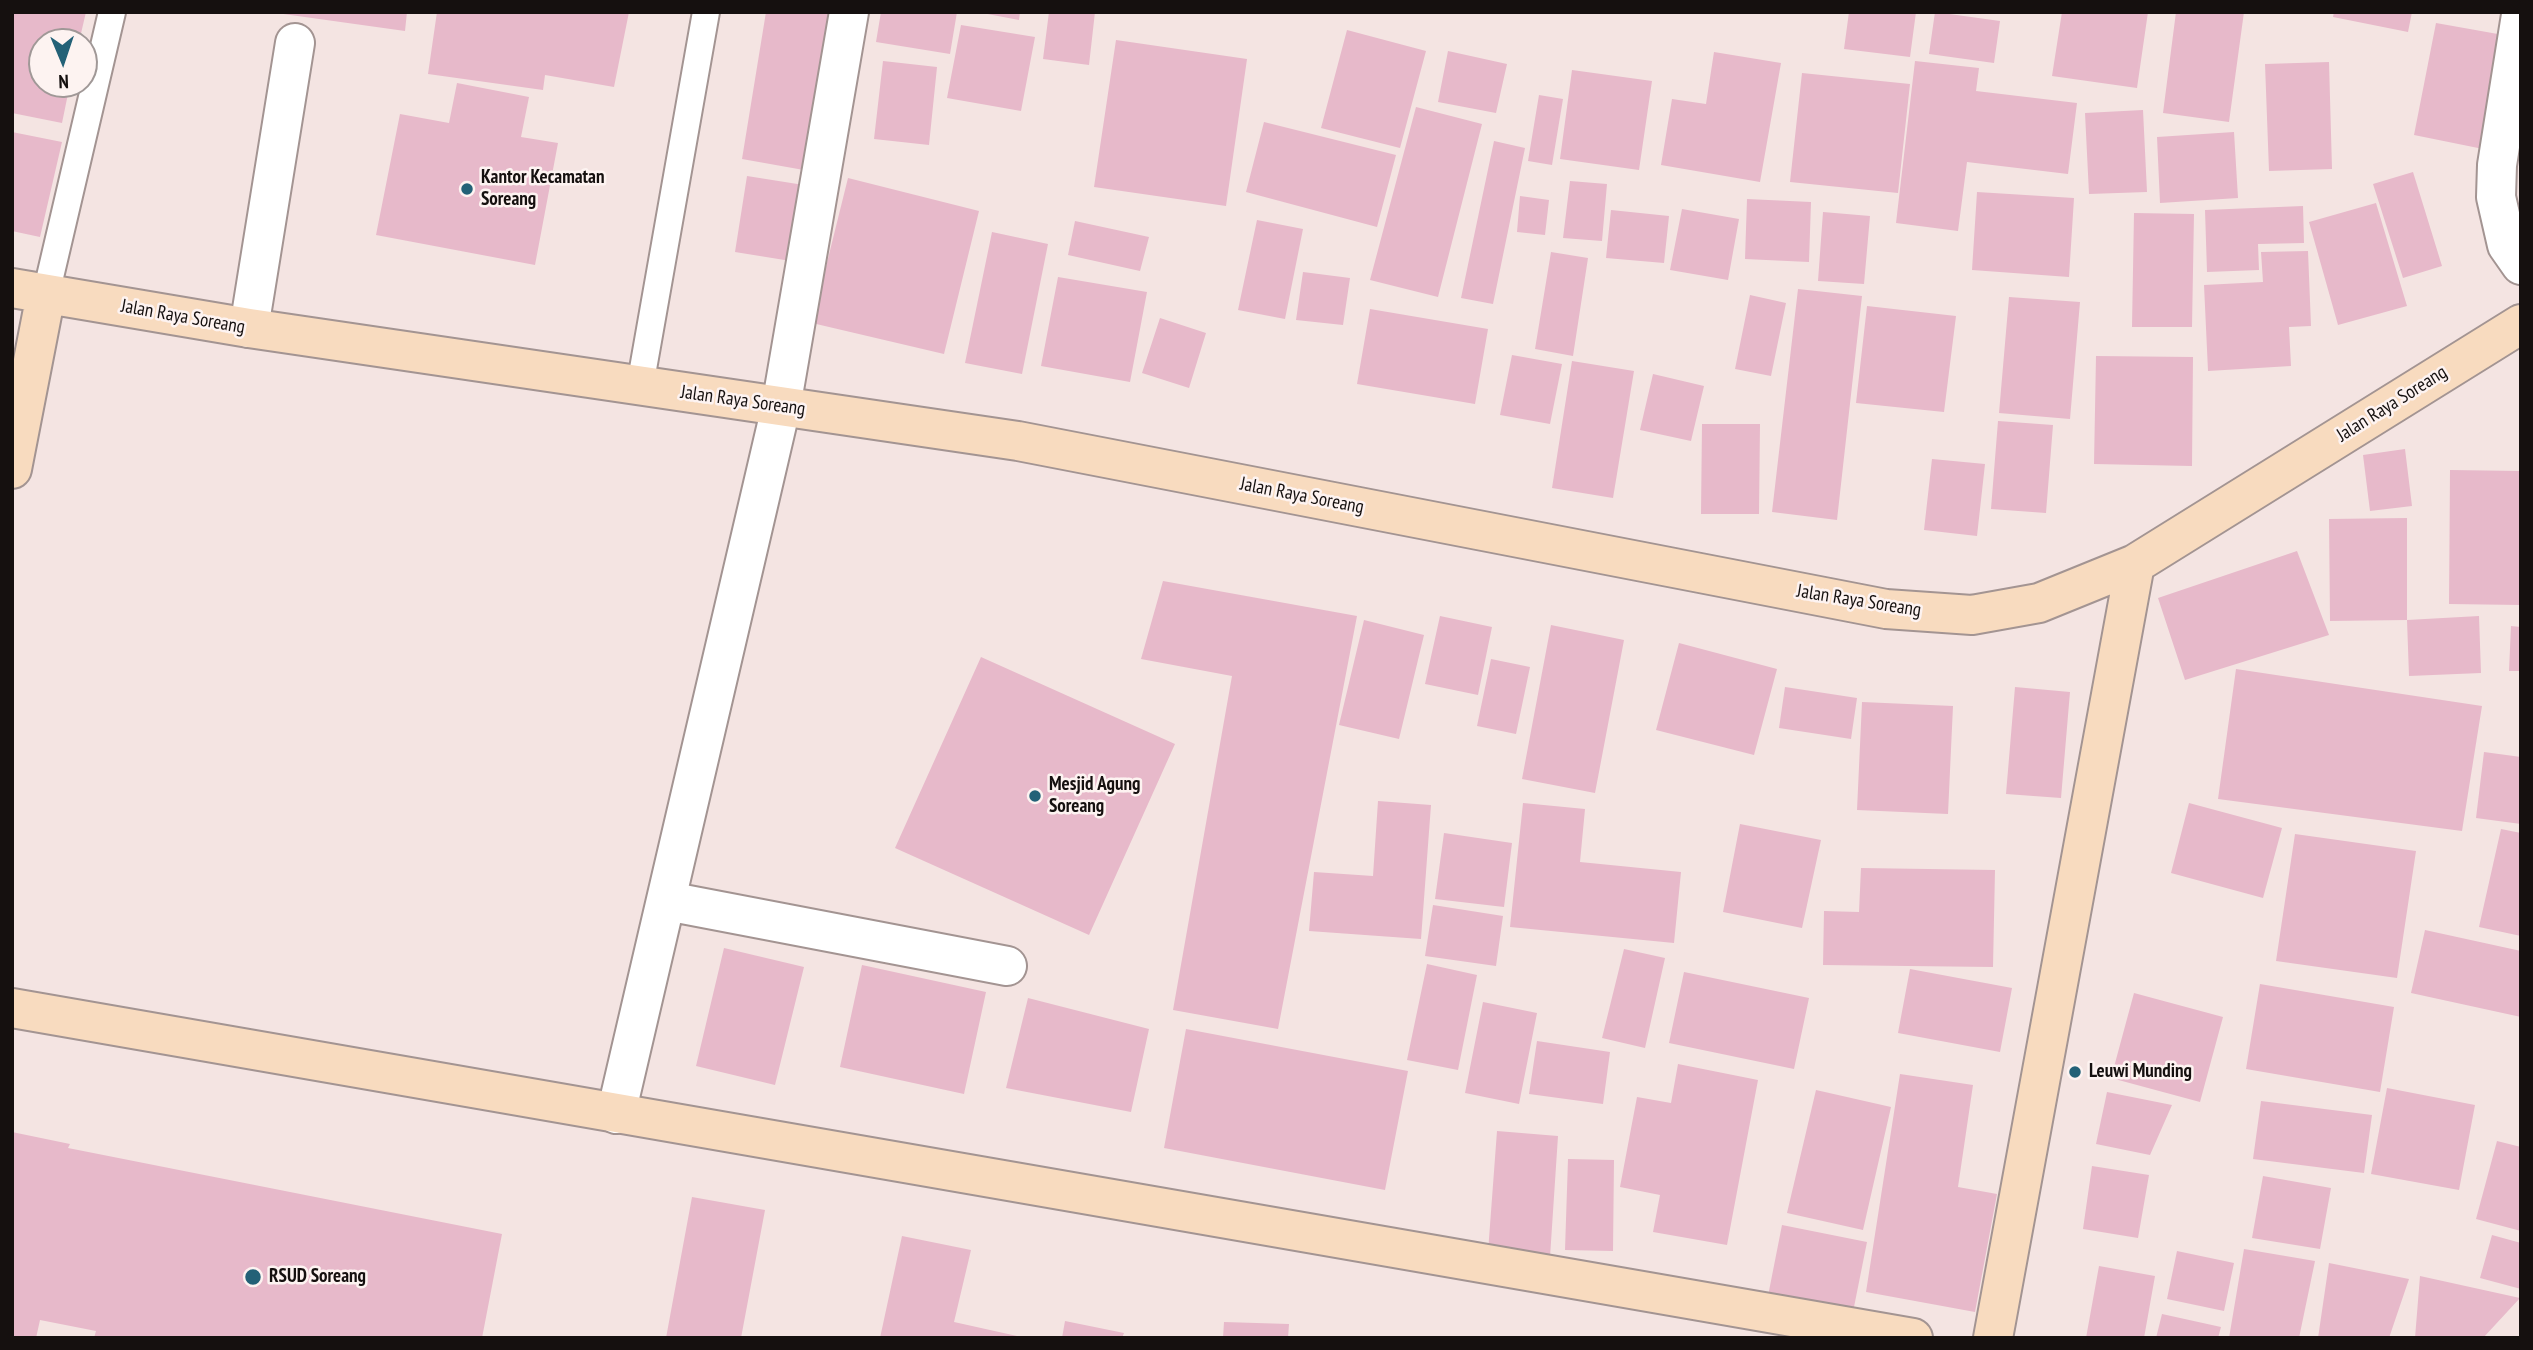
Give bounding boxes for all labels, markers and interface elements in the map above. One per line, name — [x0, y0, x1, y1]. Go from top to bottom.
north arrow — [28, 28, 98, 98]
text: N — [58, 70, 69, 94]
place label: Kantor Kecamatan Soreang — [481, 167, 604, 211]
marker: Kantor Kecamatan Soreang — [459, 181, 475, 197]
street label: Jalan Raya Soreang — [119, 295, 247, 339]
street label: Jalan Raya Soreang — [2333, 361, 2451, 447]
street label: Jalan Raya Soreang — [679, 381, 807, 421]
street label: Jalan Raya Soreang — [1238, 473, 1366, 519]
street label: Jalan Raya Soreang — [1795, 580, 1923, 622]
place label: Mesjid Agung Soreang — [1049, 774, 1140, 818]
marker: Mesjid Agung Soreang — [1027, 788, 1043, 804]
place label: Leuwi Munding — [2089, 1061, 2192, 1083]
marker: Leuwi Munding — [2067, 1064, 2083, 1080]
place label: RSUD Soreang — [269, 1266, 366, 1288]
marker: RSUD Soreang — [243, 1267, 263, 1287]

